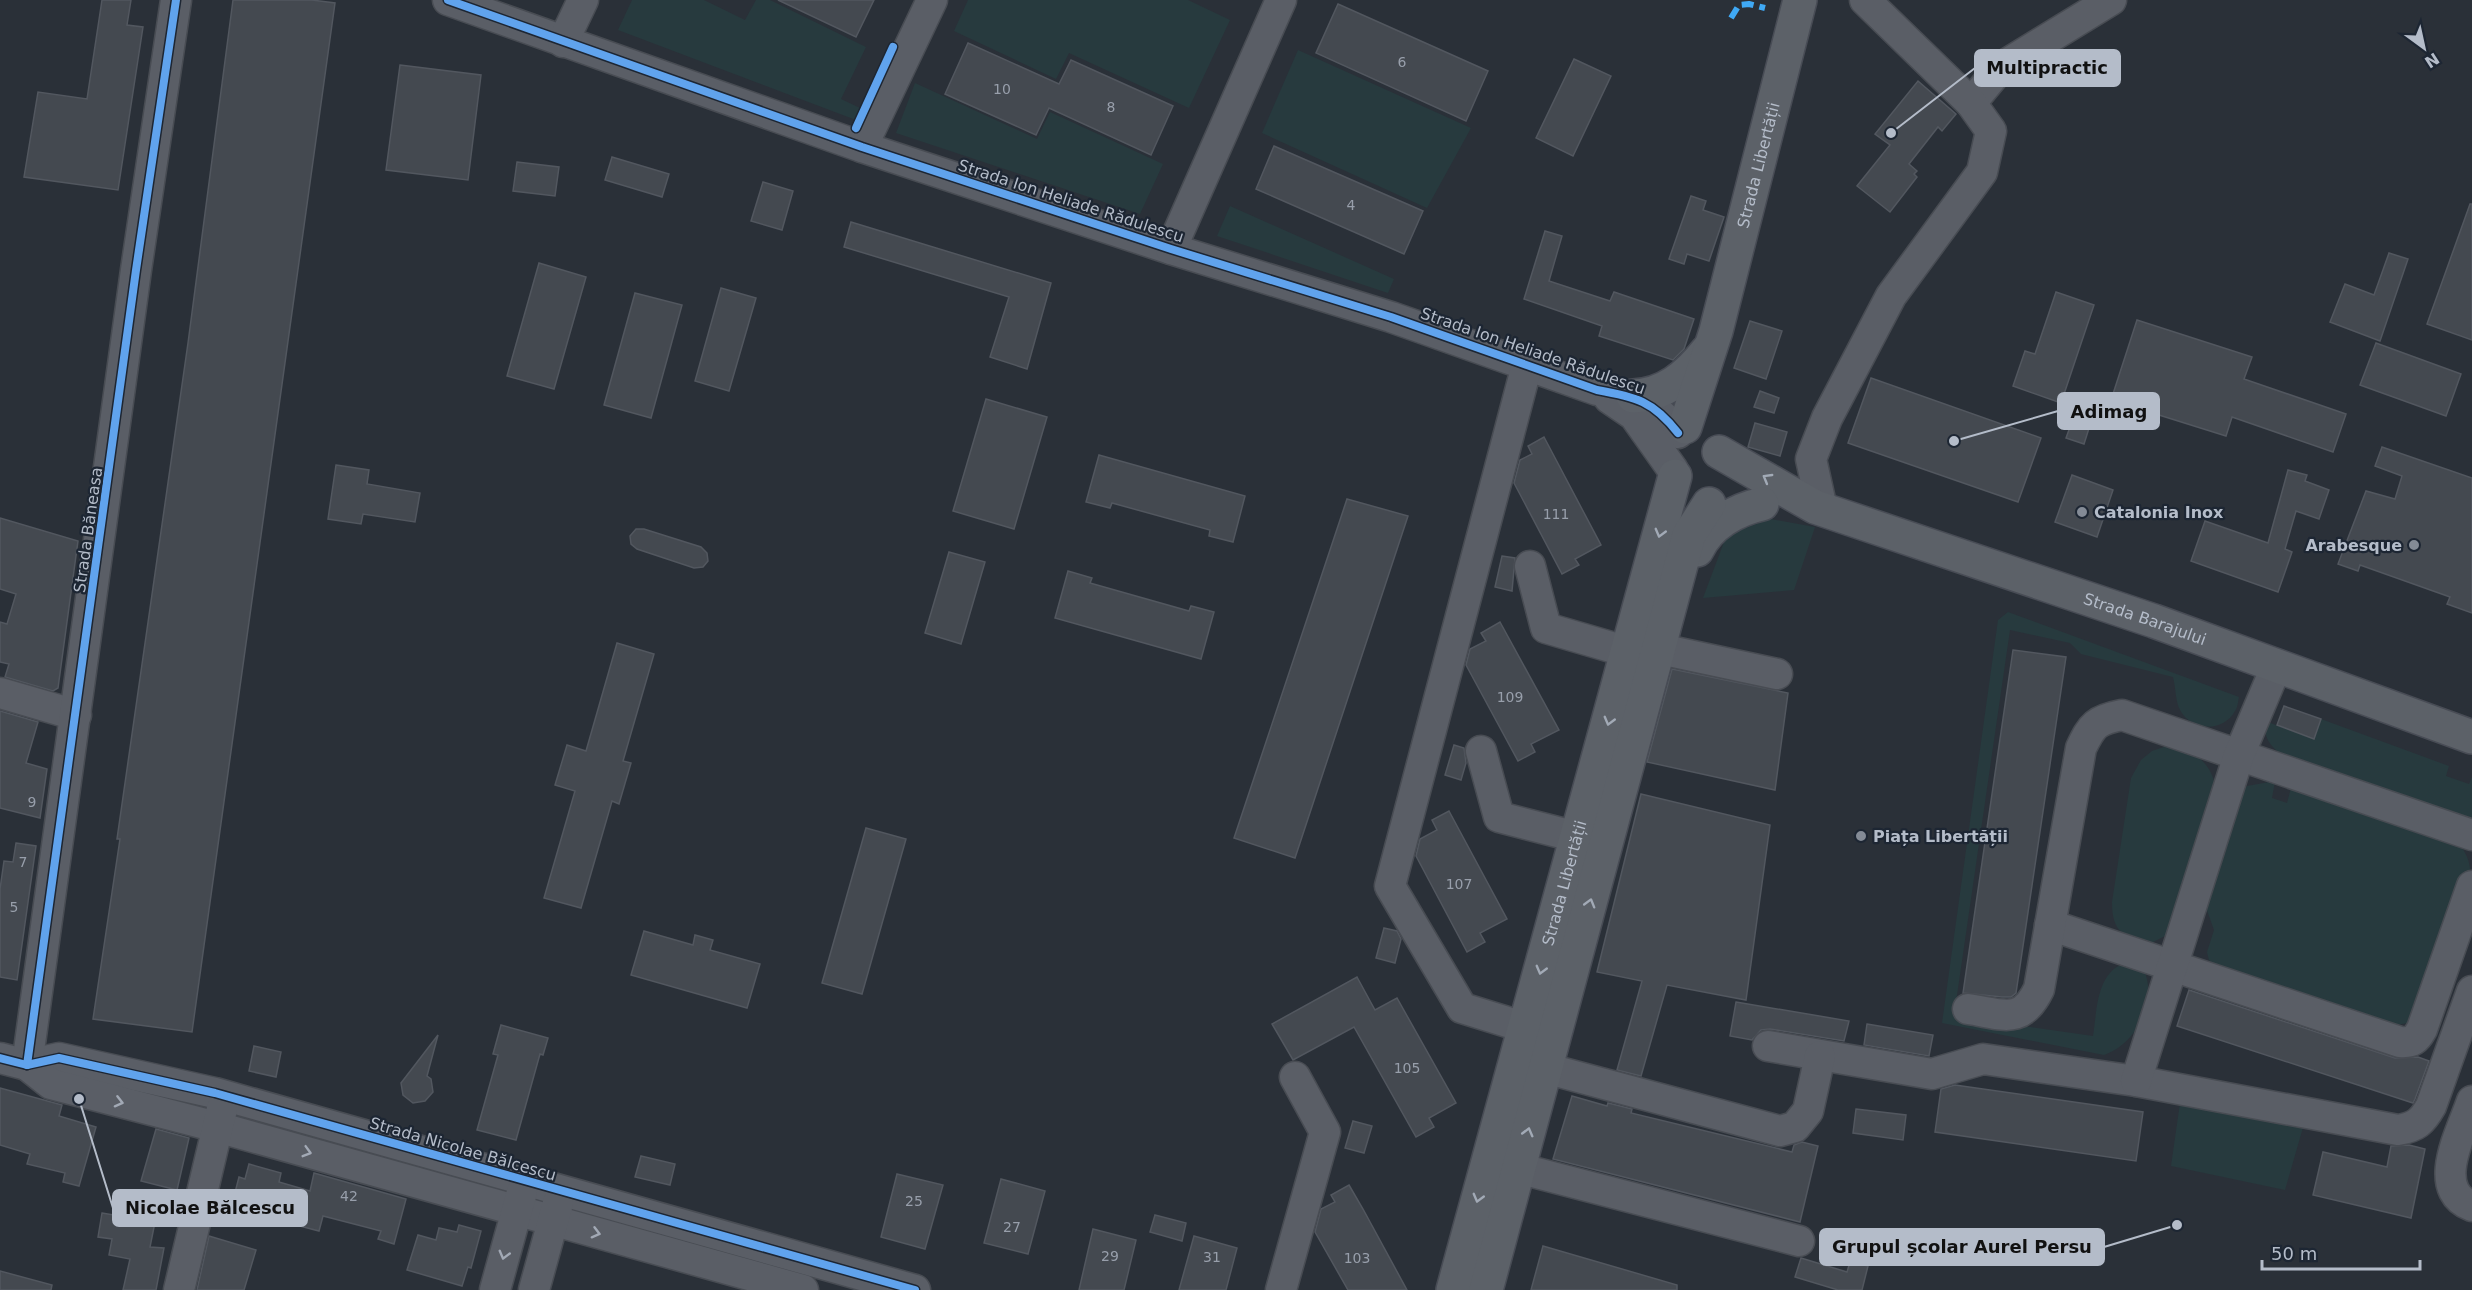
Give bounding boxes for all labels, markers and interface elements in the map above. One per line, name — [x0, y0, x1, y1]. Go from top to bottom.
north arrow — [2394, 18, 2454, 78]
text: N — [2421, 49, 2443, 72]
callout: Multipractic — [1975, 50, 2120, 86]
house number: 6 — [1398, 54, 1407, 70]
text: Multipractic — [1986, 57, 2108, 78]
house number: 10 — [993, 81, 1011, 97]
house number: 8 — [1107, 99, 1115, 115]
street label: Strada Libertății — [1733, 100, 1783, 230]
street label: Strada Ion Heliade Rădulescu — [956, 155, 1186, 247]
house number: 4 — [1347, 197, 1356, 213]
street label: Strada Ion Heliade Rădulescu — [1418, 304, 1648, 398]
callout: Adimag — [2058, 393, 2159, 429]
text: Adimag — [2071, 401, 2147, 422]
street label: Strada Băneasa — [70, 466, 106, 594]
one-way arrow — [1763, 474, 1774, 486]
place label: Catalonia Inox — [2094, 503, 2224, 522]
marker: Catalonia Inox — [2075, 505, 2089, 519]
house number: 111 — [1543, 506, 1569, 522]
one-way arrow — [1654, 528, 1667, 538]
place label: Arabesque — [2305, 536, 2402, 555]
marker: Arabesque — [2407, 538, 2421, 552]
street label: Strada Barajului — [2081, 589, 2209, 649]
house number: 109 — [1497, 689, 1523, 705]
one-way arrow — [1604, 715, 1616, 726]
house number: 9 — [28, 794, 36, 810]
street label: Strada Libertății — [1538, 818, 1590, 948]
place label: Piața Libertății — [1873, 827, 2008, 846]
marker: Piața Libertății — [1854, 829, 1868, 843]
house number: 7 — [19, 854, 27, 870]
house number: 107 — [1446, 876, 1472, 892]
house number: 5 — [10, 899, 18, 915]
one-way arrow — [1583, 899, 1595, 909]
one-way arrow — [1536, 964, 1548, 975]
house number: 105 — [1394, 1060, 1420, 1076]
one-way arrow — [114, 1094, 124, 1107]
street label: Strada Nicolae Bălcescu — [368, 1113, 558, 1185]
one-way arrow — [1521, 1127, 1533, 1138]
one-way arrow — [301, 1145, 312, 1157]
house number: 42 — [340, 1188, 358, 1204]
callout: Nicolae Bălcescu — [113, 1190, 307, 1226]
house number: 25 — [905, 1193, 923, 1209]
one-way arrow — [1473, 1193, 1486, 1203]
text: Nicolae Bălcescu — [125, 1197, 295, 1218]
house number: 27 — [1003, 1219, 1021, 1235]
one-way arrow — [590, 1226, 601, 1238]
callout: Grupul școlar Aurel Persu — [1820, 1229, 2104, 1265]
scale bar — [2262, 1233, 2420, 1271]
text: Grupul școlar Aurel Persu — [1832, 1236, 2092, 1257]
text: 50 m — [2271, 1243, 2317, 1264]
house number: 29 — [1101, 1248, 1119, 1264]
house number: 31 — [1203, 1249, 1221, 1265]
one-way arrow — [499, 1250, 512, 1260]
house number: 103 — [1344, 1250, 1370, 1266]

